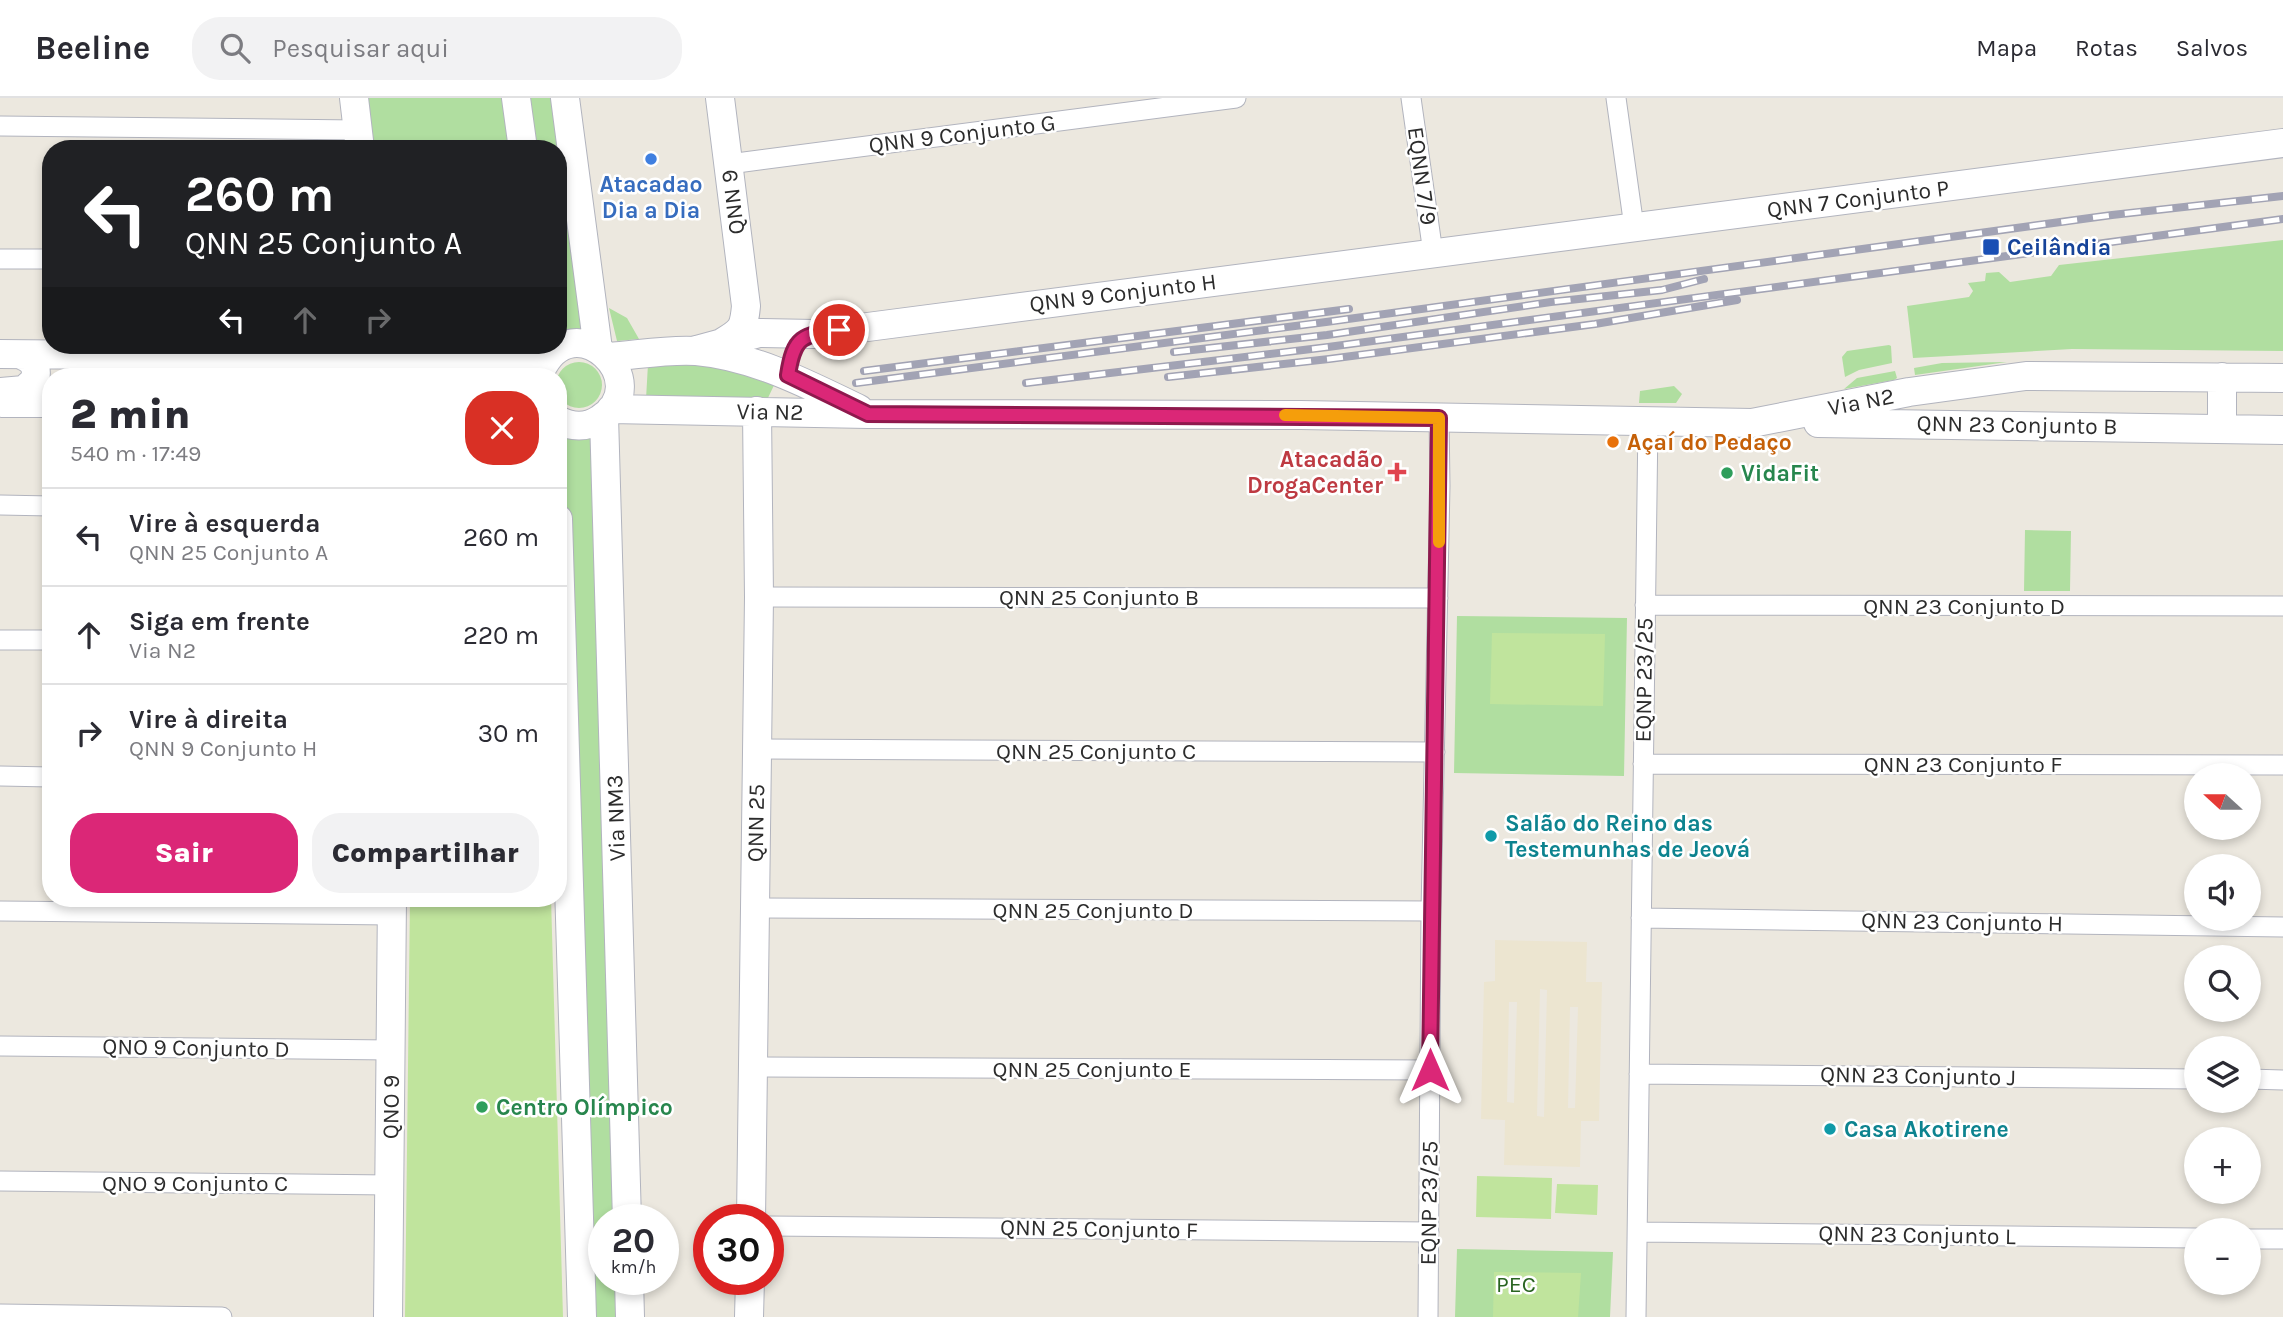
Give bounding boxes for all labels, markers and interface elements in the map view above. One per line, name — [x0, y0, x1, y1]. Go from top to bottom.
search box — [192, 17, 682, 80]
text: Beeline — [35, 29, 150, 67]
icon: search — [216, 29, 254, 67]
text: Pesquisar aqui — [272, 33, 449, 64]
text: Mapa — [1976, 34, 2037, 62]
text: Rotas — [2075, 34, 2138, 62]
text: Salvos — [2176, 34, 2248, 62]
street label: QNN 9 Conjunto G — [867, 109, 1057, 159]
street label: EQNN 7/9 — [1402, 125, 1442, 227]
marker: Atacadao Dia a Dia — [643, 151, 659, 167]
text: 260 m — [185, 166, 334, 223]
icon: left — [70, 168, 161, 259]
street label: QNN 9 — [716, 168, 750, 236]
place label: Atacadao Dia a Dia — [599, 171, 703, 224]
street label: QNN 7 Conjunto P — [1765, 174, 1951, 224]
text: QNN 25 Conjunto A — [185, 225, 462, 262]
place label: Ceilândia — [2007, 234, 2111, 261]
marker: Ceilândia — [1981, 237, 2001, 257]
street label: QNN 9 Conjunto H — [1028, 268, 1218, 318]
pin — [809, 300, 869, 360]
icon: left — [213, 301, 251, 339]
icon: ahead — [286, 301, 324, 339]
icon: right — [359, 301, 397, 339]
icon: arrive — [820, 311, 858, 349]
street label: Via N2 — [1826, 382, 1896, 422]
text: 2 min — [70, 389, 190, 439]
button: close — [465, 391, 539, 465]
street label: Via N2 — [736, 398, 804, 426]
street label: QNN 23 Conjunto B — [1916, 410, 2118, 440]
place label: Açaí do Pedaço — [1627, 429, 1792, 456]
marker: Açaí do Pedaço — [1605, 434, 1621, 450]
text: 540 m · 17:49 — [70, 440, 201, 467]
place label: Atacadão DrogaCenter — [1247, 446, 1383, 499]
place label: VidaFit — [1741, 460, 1819, 487]
marker: Atacadão DrogaCenter — [1389, 464, 1405, 480]
marker: VidaFit — [1719, 465, 1735, 481]
text: Vire à esquerda — [129, 508, 320, 539]
icon: left — [70, 518, 108, 556]
text: 260 m — [463, 522, 539, 553]
text: QNN 25 Conjunto A — [129, 539, 328, 566]
street label: QNN 25 Conjunto B — [999, 584, 1199, 611]
street label: QNN 23 Conjunto D — [1863, 593, 2065, 620]
text: Siga em frente — [129, 606, 310, 637]
icon: ahead — [70, 616, 108, 654]
street label: EQNP 23/25 — [1629, 617, 1659, 743]
text: 220 m — [463, 620, 539, 651]
text: Via N2 — [129, 637, 196, 664]
text: Vire à direita — [129, 704, 288, 735]
icon: right — [70, 714, 108, 752]
text: 30 m — [478, 718, 539, 749]
text: QNN 9 Conjunto H — [129, 735, 317, 762]
street label: QNN 25 Conjunto C — [996, 738, 1196, 765]
street label: QNN 23 Conjunto F — [1864, 751, 2062, 778]
north arrow — [2184, 763, 2261, 840]
map controls — [2184, 763, 2261, 1295]
street label: Via NM3 — [601, 774, 631, 862]
street label: QNN 25 — [742, 784, 770, 862]
place label: Salão do Reino das Testemunhas de Jeová — [1505, 810, 1750, 863]
button: Sair — [70, 813, 298, 893]
button: Compartilhar — [312, 813, 539, 893]
marker: Salão do Reino das Testemunhas de Jeová — [1483, 828, 1499, 844]
button: sound — [2184, 854, 2261, 931]
street label: QNN 25 Conjunto D — [992, 897, 1194, 924]
street label: QNN 23 Conjunto H — [1861, 907, 2063, 937]
button: search — [2184, 945, 2261, 1022]
street label: QNO 9 Conjunto D — [102, 1033, 290, 1063]
position arrow — [1393, 1033, 1467, 1107]
button: layers — [2184, 1036, 2261, 1113]
street label: QNN 25 Conjunto E — [993, 1056, 1191, 1083]
street label: QNN 23 Conjunto J — [1820, 1061, 2016, 1091]
street label: QNO 9 — [377, 1075, 405, 1139]
place label: Centro Olímpico — [496, 1094, 673, 1121]
marker: Centro Olímpico — [474, 1099, 490, 1115]
place label: Casa Akotirene — [1844, 1116, 2009, 1143]
marker: Casa Akotirene — [1822, 1121, 1838, 1137]
button: + — [2184, 1127, 2261, 1204]
street label: EQNP 23/25 — [1414, 1140, 1444, 1266]
street label: QNO 9 Conjunto C — [102, 1170, 288, 1197]
speed limit sign: 30 — [693, 1204, 784, 1295]
street label: QNN 25 Conjunto F — [1000, 1214, 1198, 1244]
button: − — [2184, 1218, 2261, 1295]
text: 20 — [612, 1220, 655, 1261]
street label: QNN 23 Conjunto L — [1818, 1220, 2016, 1250]
text: km/h — [611, 1256, 656, 1278]
park label: PEC — [1496, 1271, 1536, 1298]

